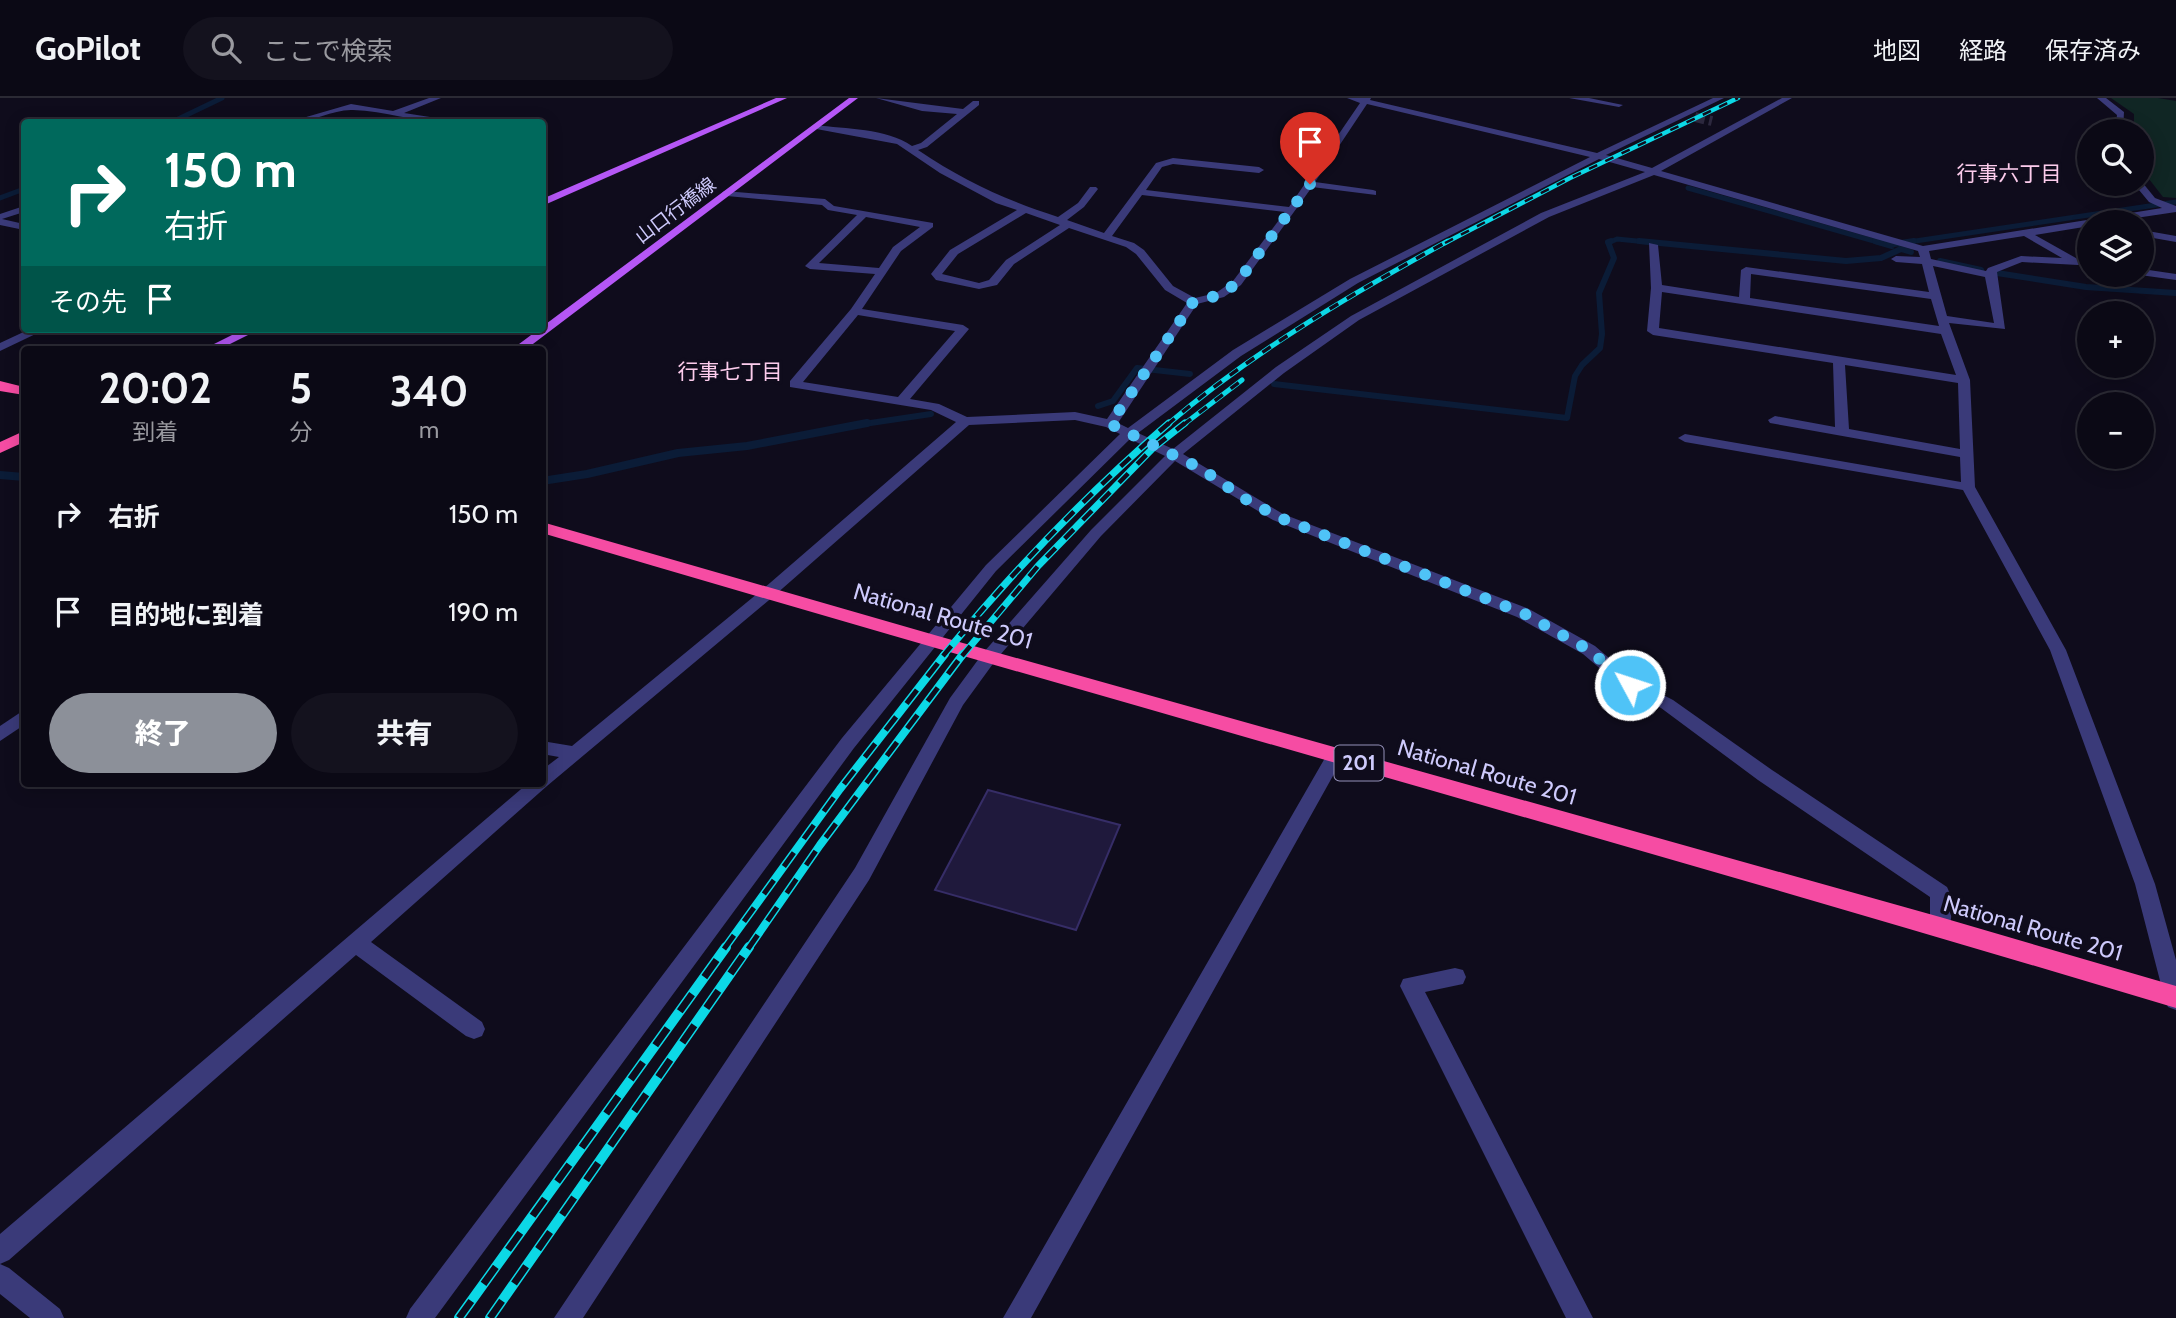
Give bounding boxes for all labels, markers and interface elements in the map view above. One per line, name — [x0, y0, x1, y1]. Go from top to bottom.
search box — [183, 17, 673, 80]
text: GoPilot — [35, 28, 141, 68]
icon: search — [207, 29, 245, 67]
text: ここで検索 — [263, 35, 393, 67]
text: 地図 — [1873, 36, 1921, 65]
text: 経路 — [1959, 36, 2007, 65]
text: 保存済み — [2045, 36, 2141, 65]
pin — [1280, 112, 1340, 184]
map controls — [2077, 119, 2154, 469]
button: search — [2077, 119, 2154, 196]
icon: arrive — [1291, 123, 1329, 161]
text: 150 m — [164, 140, 297, 199]
icon: right — [49, 147, 140, 238]
district label: 行事六丁目 — [1957, 161, 2062, 186]
street label: 山口行橋線 — [630, 173, 720, 248]
text: 右折 — [164, 206, 228, 245]
button: layers — [2077, 210, 2154, 287]
icon: arrive — [141, 280, 179, 318]
text: その先 — [49, 286, 127, 318]
button: + — [2077, 301, 2154, 378]
district label: 行事七丁目 — [678, 359, 783, 384]
text: 20:02 — [99, 362, 212, 414]
text: 5 — [290, 362, 312, 414]
text: 340 — [390, 365, 468, 417]
button: − — [2077, 392, 2154, 469]
text: m — [419, 416, 439, 444]
text: 到着 — [132, 418, 178, 446]
text: 分 — [289, 418, 312, 446]
icon: right — [49, 495, 87, 533]
text: 150 m — [449, 498, 518, 530]
text: 右折 — [108, 501, 160, 533]
street label: National Route 201 — [850, 577, 1036, 655]
icon: arrive — [49, 593, 87, 631]
text: 190 m — [448, 596, 518, 628]
text: 目的地に到着 — [108, 599, 264, 631]
position arrow — [1593, 648, 1667, 722]
button: 終了 — [49, 693, 277, 773]
button: 共有 — [291, 693, 518, 773]
street label: National Route 201 — [1394, 733, 1580, 811]
road number: 201 — [1334, 746, 1384, 780]
street label: National Route 201 — [1940, 889, 2126, 967]

